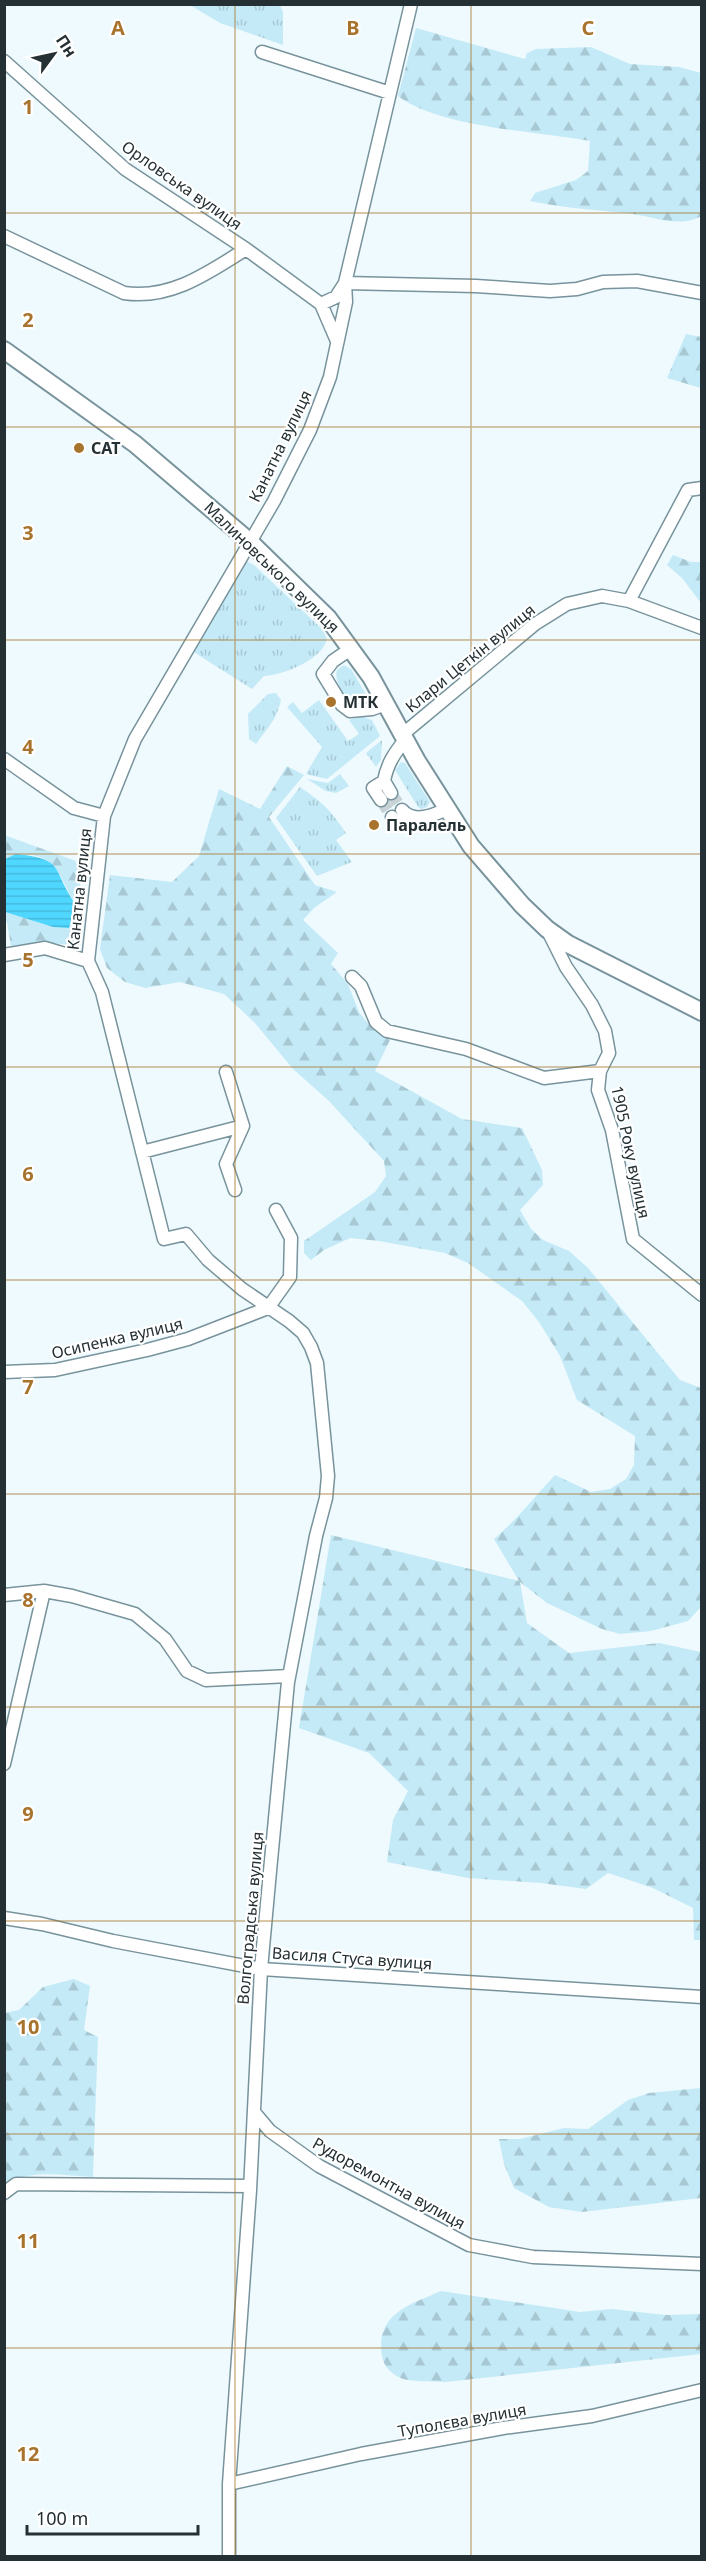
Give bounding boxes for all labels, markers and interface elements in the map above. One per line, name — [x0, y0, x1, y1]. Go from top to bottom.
text: A — [111, 14, 125, 41]
text: B — [346, 14, 360, 41]
text: C — [582, 14, 595, 41]
north arrow — [24, 24, 84, 84]
text: Пн — [51, 30, 82, 61]
text: 1 — [22, 93, 34, 120]
street label: Орловська вулиця — [117, 135, 247, 235]
text: 2 — [22, 306, 34, 333]
street label: Канатна вулиця — [243, 386, 317, 506]
place label: САТ — [91, 437, 121, 459]
marker: САТ — [72, 441, 86, 455]
street label: Малиновського вулиця — [199, 496, 345, 638]
text: 3 — [22, 519, 34, 546]
street label: Клари Цеткін вулиця — [400, 599, 540, 717]
place label: МТК — [343, 691, 379, 713]
marker: МТК — [324, 695, 338, 709]
text: 4 — [22, 733, 34, 760]
place label: Паралель — [386, 814, 466, 836]
marker: Паралель — [367, 818, 381, 832]
street label: Канатна вулиця — [62, 827, 96, 951]
text: 5 — [22, 946, 34, 973]
street label: 1905 Року вулиця — [606, 1084, 656, 1220]
text: 6 — [22, 1160, 34, 1187]
street label: Осипенка вулиця — [49, 1312, 185, 1364]
text: 7 — [22, 1373, 34, 1400]
text: 8 — [22, 1586, 34, 1613]
text: 9 — [22, 1800, 34, 1827]
street label: Волгоградська вулиця — [231, 1831, 269, 2005]
street label: Василя Стуса вулиця — [271, 1941, 433, 1975]
text: 10 — [17, 2013, 39, 2040]
street label: Рудоремонтна вулиця — [309, 2132, 469, 2234]
text: 11 — [17, 2227, 39, 2254]
street label: Туполєва вулиця — [396, 2398, 528, 2442]
text: 12 — [17, 2440, 39, 2467]
scale bar — [27, 2498, 198, 2536]
text: 100 m — [36, 2506, 88, 2530]

